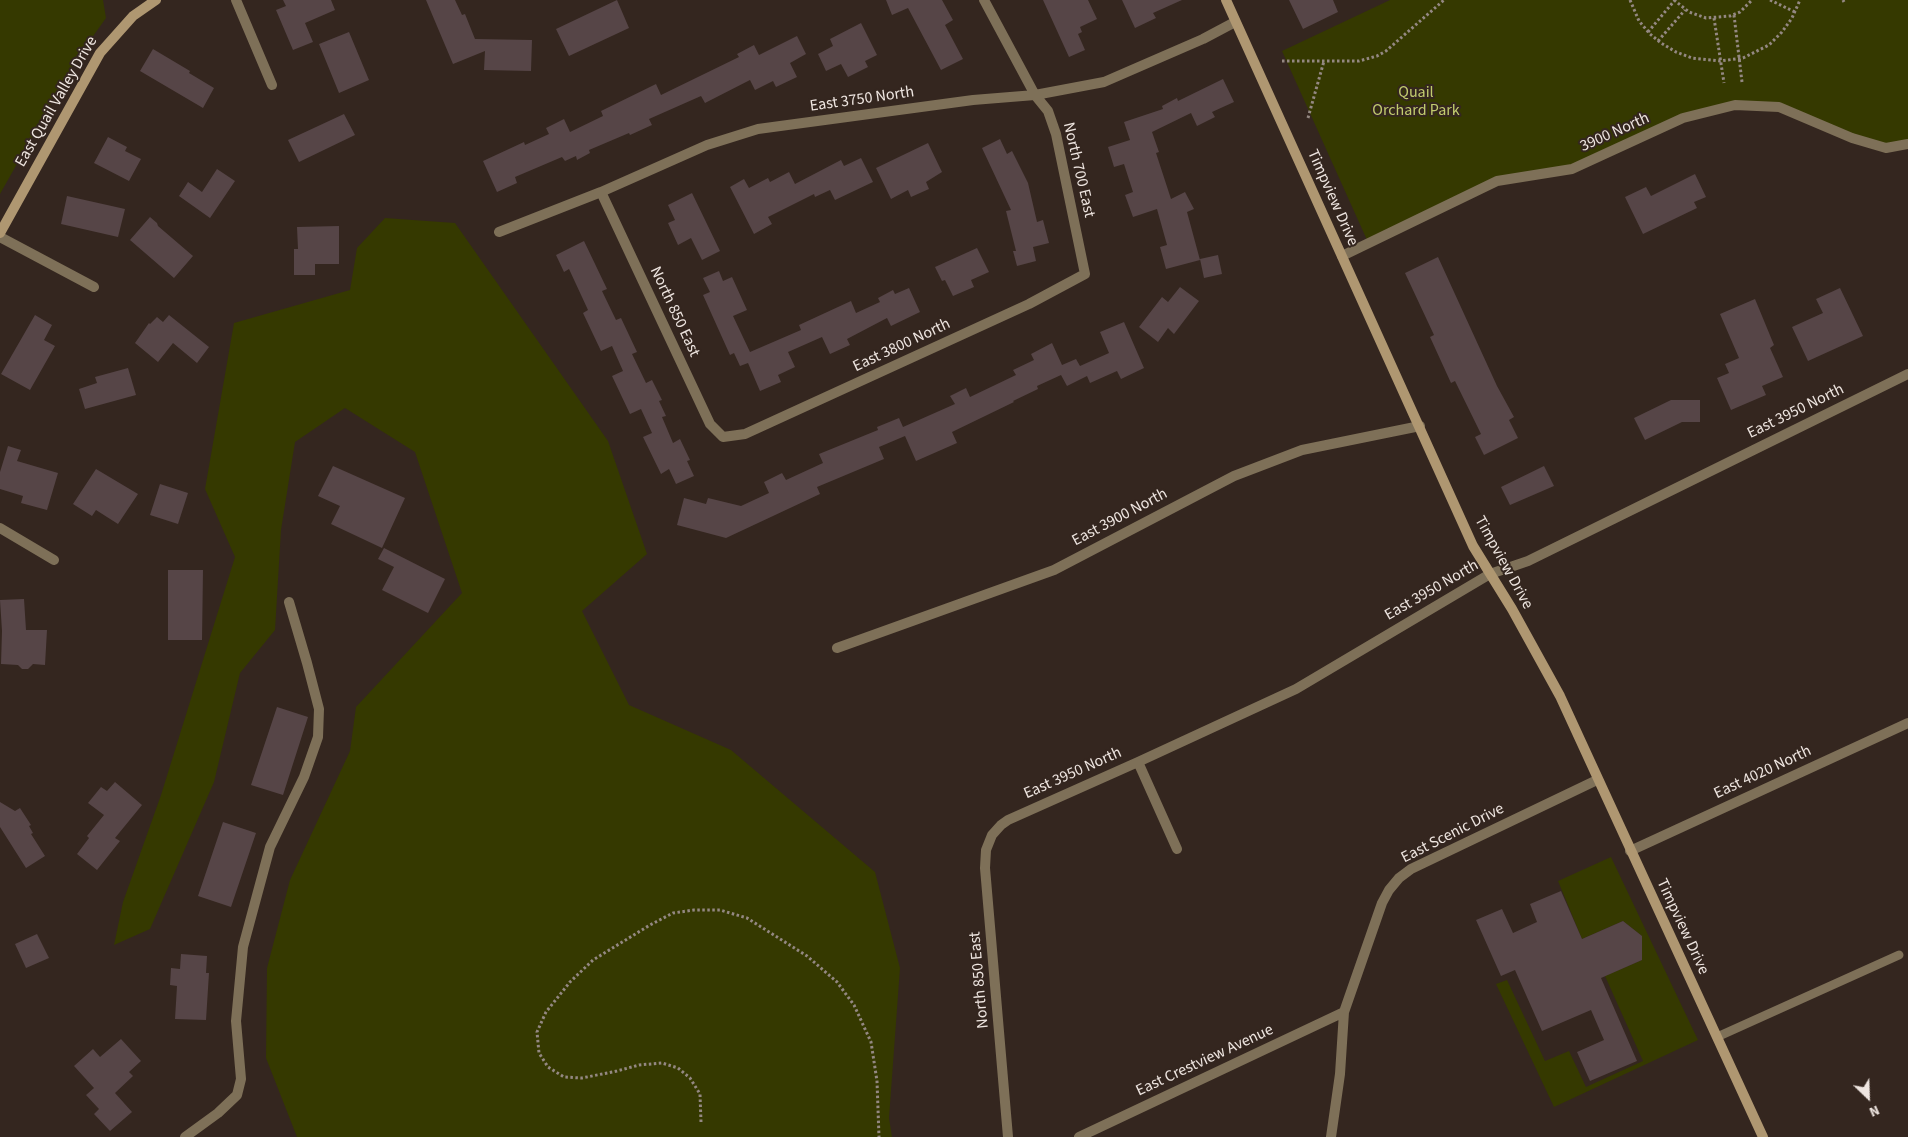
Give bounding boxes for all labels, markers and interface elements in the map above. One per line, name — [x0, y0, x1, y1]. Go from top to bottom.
street label: East Quail Valley Drive — [12, 33, 102, 171]
street label: East 3750 North — [809, 83, 915, 117]
park label: Quail Orchard Park — [1372, 83, 1460, 121]
street label: 3900 North — [1577, 109, 1653, 157]
street label: North 700 East — [1058, 120, 1098, 220]
street label: Timpview Drive — [1302, 147, 1362, 249]
street label: North 850 East — [645, 264, 703, 360]
street label: East 3800 North — [850, 315, 954, 377]
street label: East 3950 North — [1745, 380, 1847, 444]
street label: East 3900 North — [1069, 485, 1171, 551]
street label: Timpview Drive — [1470, 513, 1536, 613]
street label: East 3950 North — [1382, 556, 1482, 626]
street label: East 4020 North — [1711, 742, 1815, 804]
street label: East 3950 North — [1021, 744, 1125, 804]
street label: East Scenic Drive — [1398, 800, 1508, 868]
street label: Timpview Drive — [1651, 876, 1713, 978]
street label: North 850 East — [966, 931, 994, 1029]
street label: East Crestview Avenue — [1133, 1021, 1277, 1101]
north arrow — [1843, 1072, 1893, 1122]
text: N — [1866, 1100, 1882, 1122]

